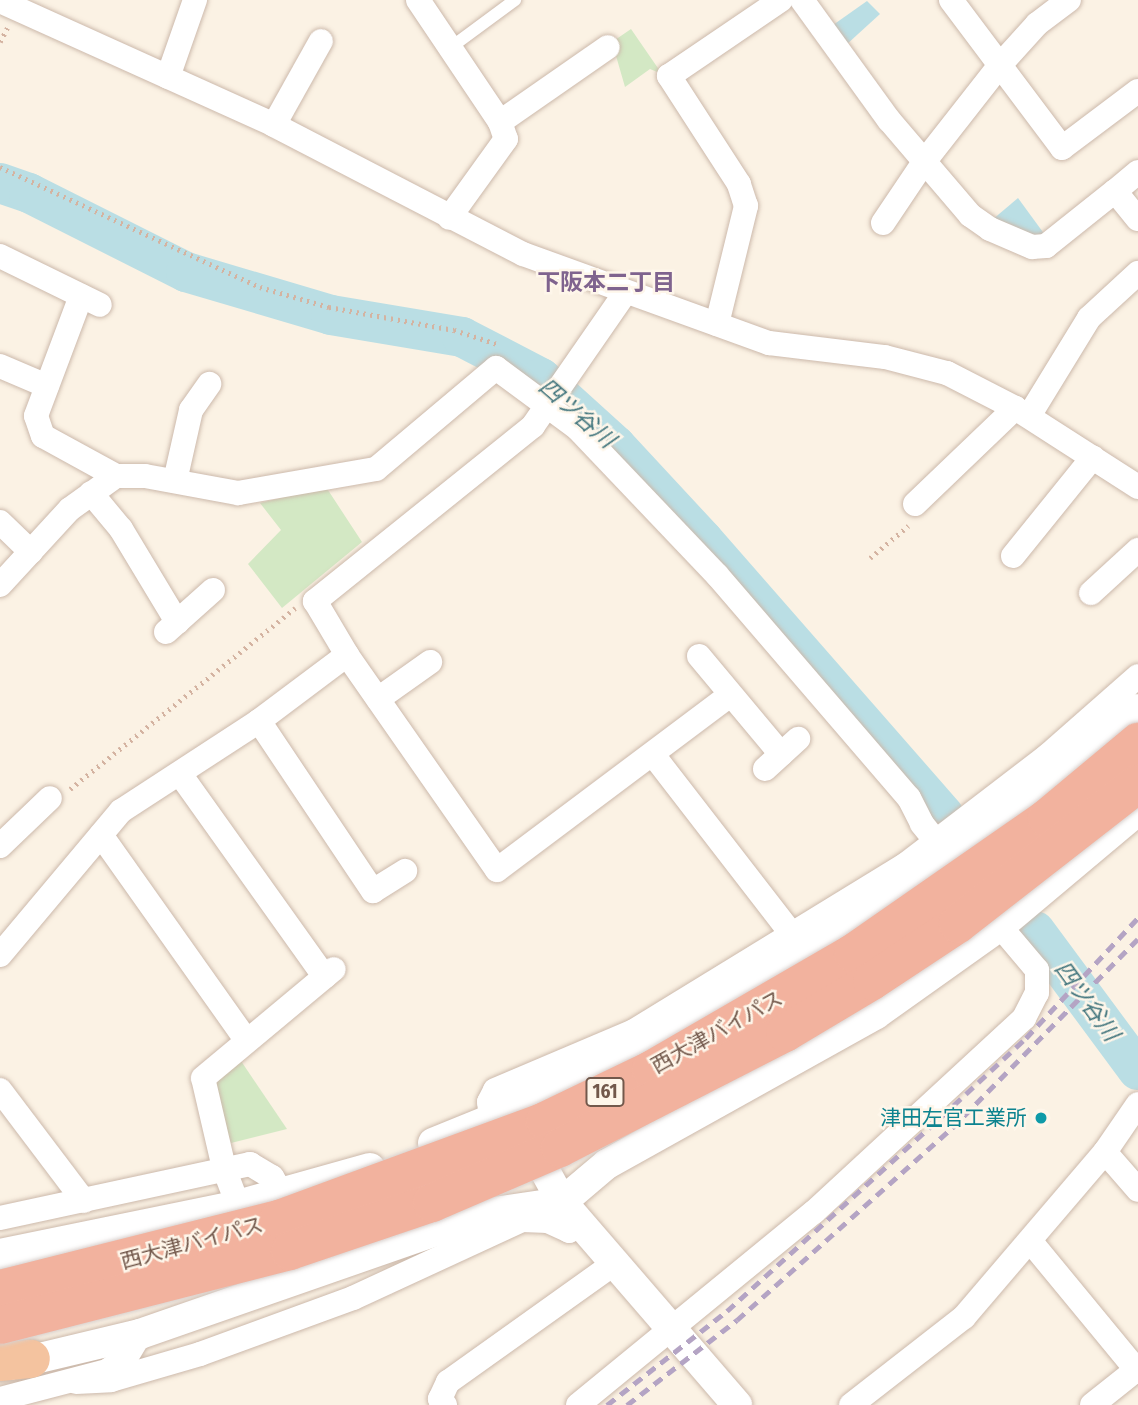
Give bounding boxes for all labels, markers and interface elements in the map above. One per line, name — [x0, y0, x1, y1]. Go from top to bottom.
district label: 下阪本二丁目 — [537, 268, 675, 296]
water label: 四ツ谷川 — [533, 372, 621, 454]
water label: 四ツ谷川 — [1049, 956, 1125, 1046]
street label: 西大津バイパス — [647, 985, 787, 1079]
road number: 161 — [584, 1076, 626, 1108]
place label: 津田左官工業所 — [880, 1105, 1027, 1131]
marker: 津田左官工業所 — [1033, 1110, 1049, 1126]
street label: 西大津バイパス — [118, 1212, 266, 1274]

